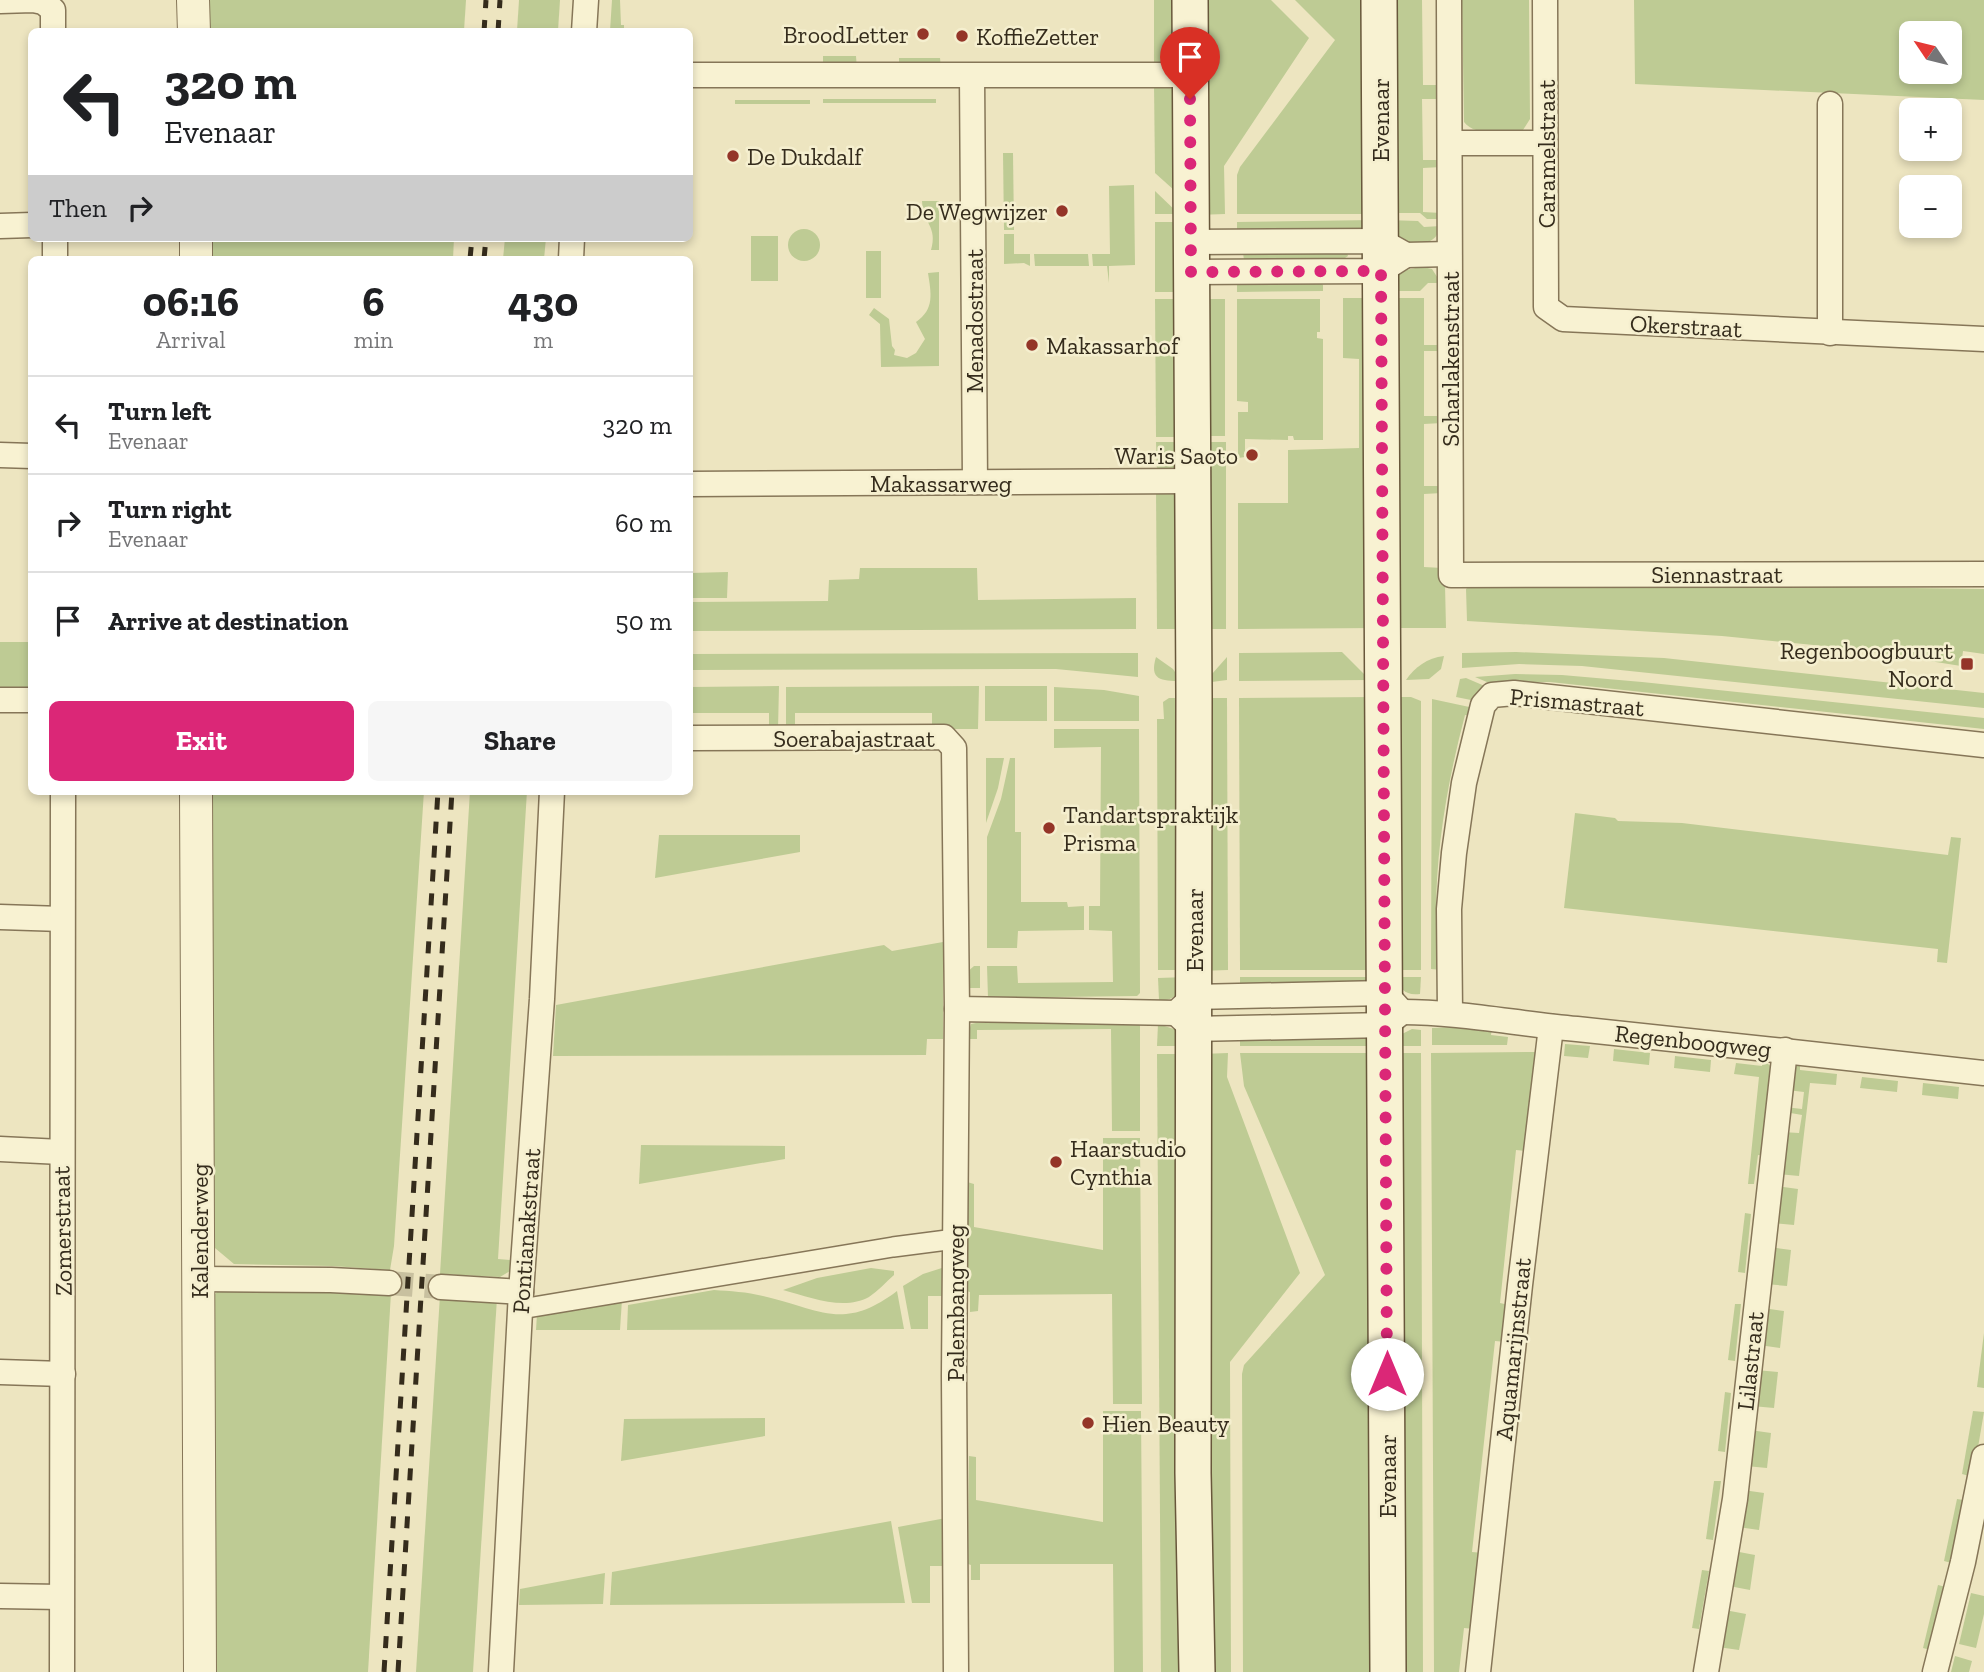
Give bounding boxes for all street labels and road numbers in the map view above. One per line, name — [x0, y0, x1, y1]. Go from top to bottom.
street label: Evenaar — [1366, 78, 1395, 162]
street label: Caramelstraat — [1532, 80, 1561, 228]
street label: Menadostraat — [960, 249, 989, 393]
street label: Scharlakenstraat — [1436, 271, 1465, 447]
street label: Okerstraat — [1629, 309, 1743, 343]
street label: Makassarweg — [870, 469, 1012, 498]
street label: Siennastraat — [1651, 560, 1783, 589]
street label: Prismastraat — [1509, 682, 1646, 722]
street label: Soerabajastraat — [773, 724, 935, 753]
street label: Evenaar — [1180, 888, 1209, 972]
street label: Regenboogweg — [1613, 1018, 1773, 1064]
street label: Pontianakstraat — [506, 1147, 546, 1315]
street label: Kalenderweg — [185, 1163, 214, 1299]
street label: Zomerstraat — [46, 1166, 78, 1296]
street label: Palembangweg — [941, 1224, 970, 1382]
street label: Aquamarijnstraat — [1489, 1256, 1537, 1442]
street label: Lilastraat — [1730, 1310, 1770, 1412]
street label: Evenaar — [1373, 1434, 1402, 1518]

